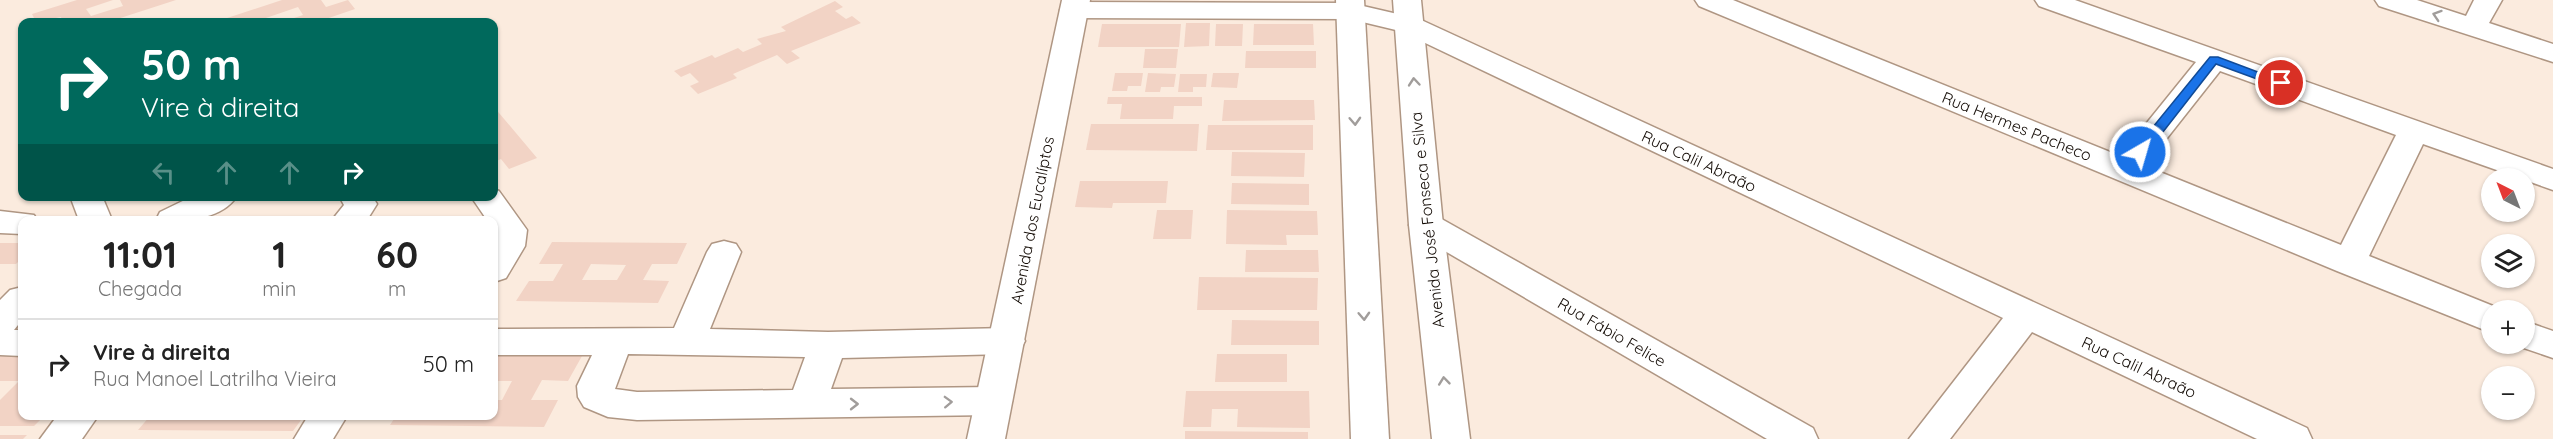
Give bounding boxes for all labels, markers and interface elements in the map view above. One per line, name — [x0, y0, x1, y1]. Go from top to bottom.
one-way arrow — [2432, 10, 2443, 23]
text: 50 m — [141, 38, 241, 91]
icon: right — [42, 42, 120, 120]
pin — [2255, 57, 2306, 108]
icon: arrive — [2264, 66, 2297, 99]
one-way arrow — [1408, 78, 1421, 87]
street label: Rua Hermes Pacheco — [1939, 87, 2095, 165]
text: Vire à direita — [141, 90, 299, 124]
street label: Avenida José Fonseca e Silva — [1406, 111, 1448, 329]
one-way arrow — [1348, 117, 1361, 126]
position arrow — [2108, 120, 2172, 184]
street label: Rua Calil Abraão — [1638, 126, 1760, 196]
street label: Avenida dos Eucalíptos — [1006, 134, 1058, 306]
icon: left — [147, 156, 180, 189]
icon: ahead — [210, 156, 243, 189]
icon: ahead — [273, 156, 306, 189]
icon: right — [336, 156, 369, 189]
north arrow — [2481, 168, 2535, 222]
map controls — [2481, 168, 2535, 420]
text: 11:01 — [103, 232, 177, 277]
text: 1 — [272, 232, 286, 277]
text: 60 — [376, 232, 418, 277]
button: layers — [2481, 234, 2535, 288]
text: Chegada — [98, 276, 182, 301]
text: min — [262, 276, 296, 301]
text: m — [388, 276, 406, 301]
street label: Rua Fábio Felice — [1554, 293, 1670, 371]
button: + — [2481, 300, 2535, 354]
one-way arrow — [1358, 312, 1371, 321]
street label: Rua Calil Abraão — [2078, 332, 2200, 402]
text: Vire à direita — [93, 338, 230, 366]
icon: right — [42, 348, 75, 381]
text: 50 m — [423, 350, 474, 378]
text: Rua Manoel Latrilha Vieira — [93, 366, 337, 391]
button: − — [2481, 366, 2535, 420]
one-way arrow — [1438, 376, 1451, 385]
one-way arrow — [943, 396, 952, 409]
one-way arrow — [850, 398, 859, 410]

